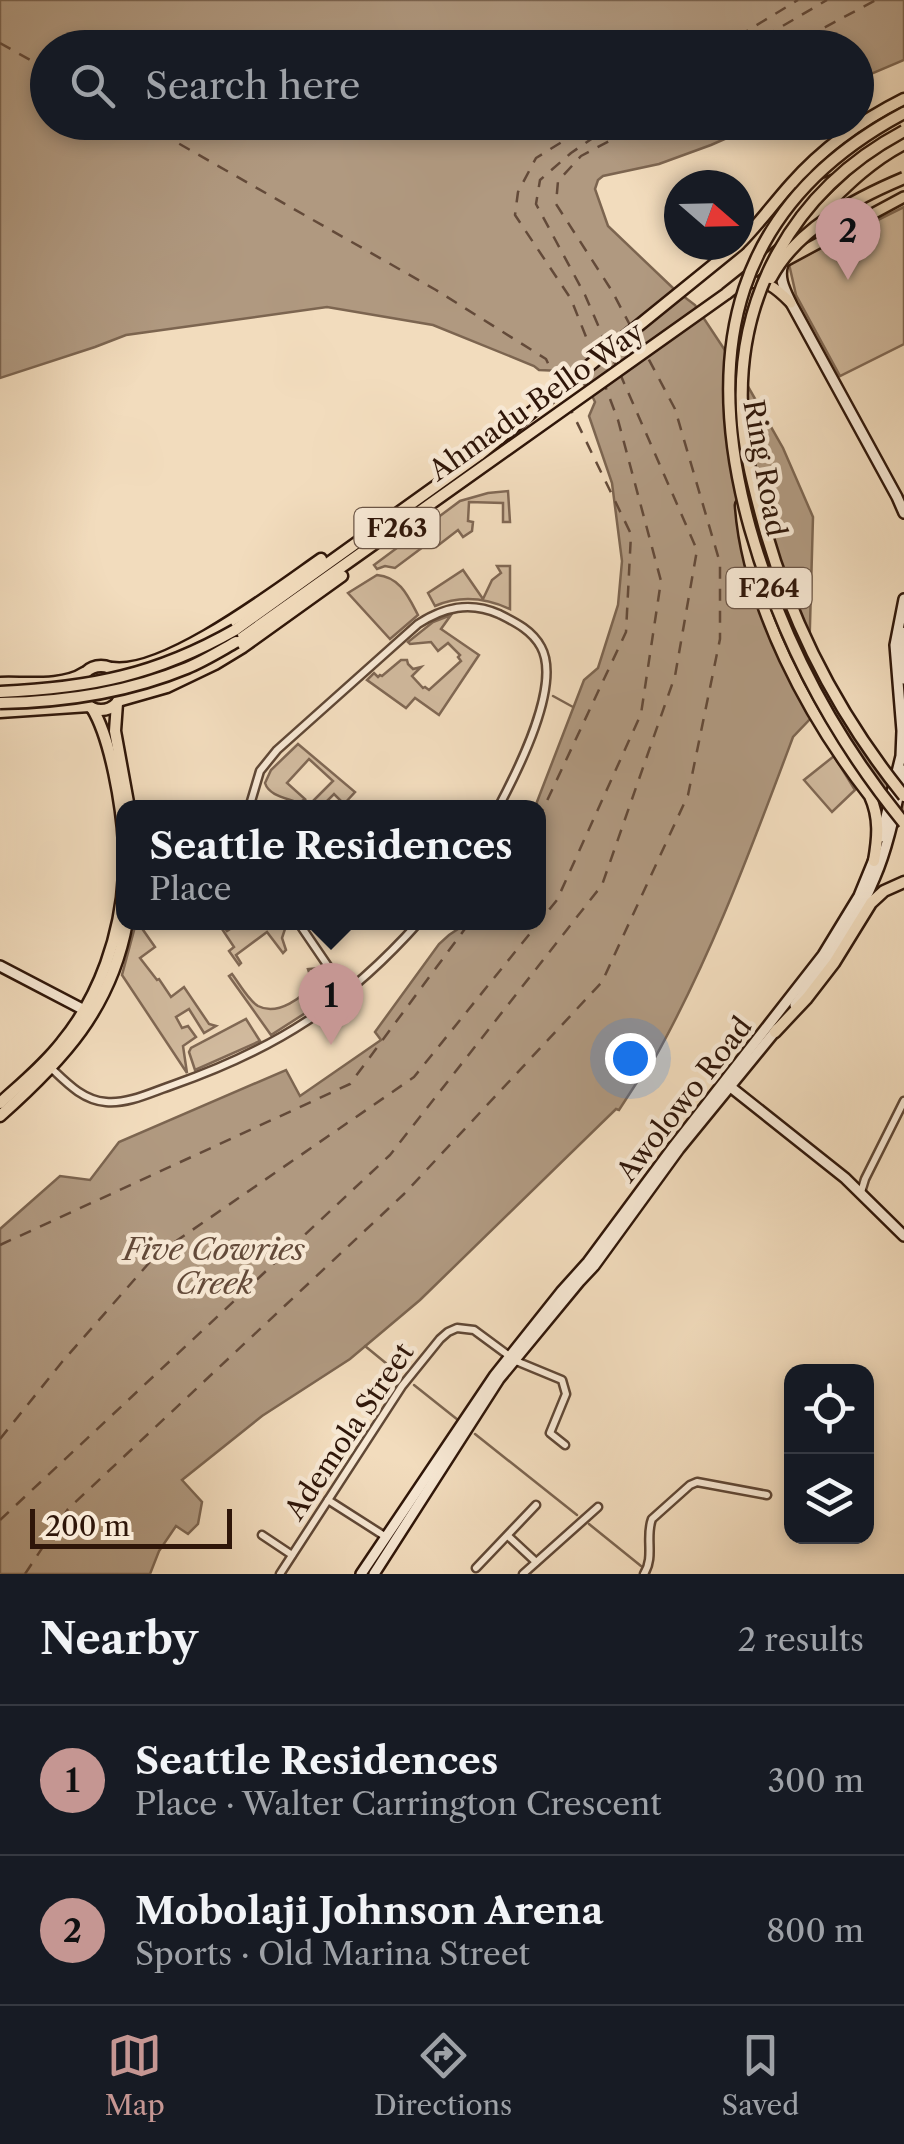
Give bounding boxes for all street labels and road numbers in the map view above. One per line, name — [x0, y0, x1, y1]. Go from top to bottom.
street label: Ahmadu Bello Way — [421, 314, 650, 488]
street label: Ring Road — [736, 397, 794, 539]
road number: F263 — [354, 508, 440, 548]
road number: F264 — [726, 568, 812, 608]
street label: Awolowo Road — [609, 1010, 759, 1189]
street label: Ademola Street — [277, 1336, 421, 1527]

